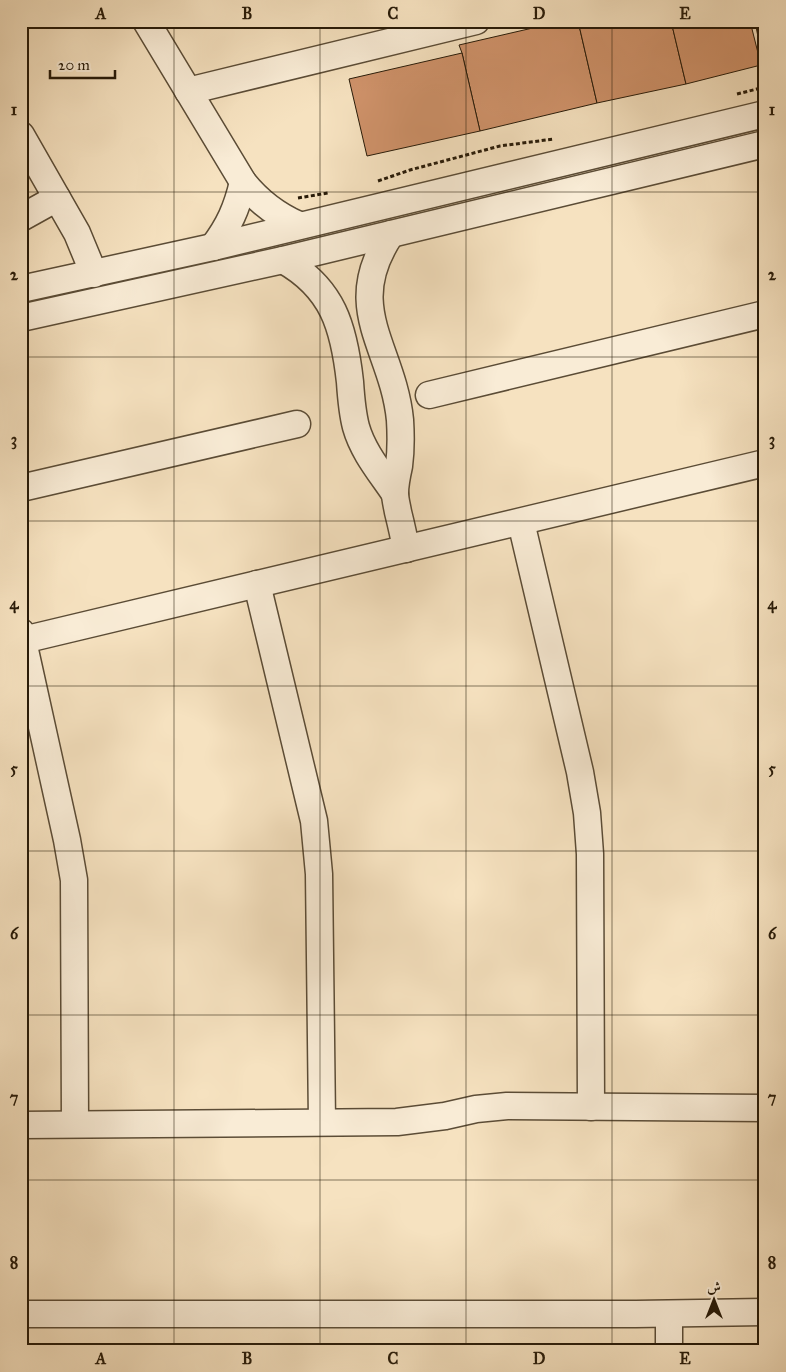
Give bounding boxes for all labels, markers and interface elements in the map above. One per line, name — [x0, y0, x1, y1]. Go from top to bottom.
text: A — [95, 4, 107, 23]
text: B — [242, 4, 252, 23]
text: C — [388, 4, 399, 23]
text: D — [533, 4, 546, 23]
text: E — [679, 4, 691, 23]
scale bar — [50, 48, 115, 80]
text: 20 m — [58, 56, 90, 74]
text: 1 — [11, 100, 18, 119]
text: 1 — [769, 100, 776, 119]
text: 2 — [10, 265, 19, 284]
text: 2 — [768, 265, 777, 284]
text: 3 — [11, 430, 17, 450]
text: 3 — [769, 430, 775, 450]
text: 4 — [10, 594, 20, 614]
text: 4 — [768, 594, 778, 614]
text: 5 — [10, 759, 18, 778]
text: 5 — [768, 759, 776, 778]
text: 6 — [10, 924, 19, 943]
text: 6 — [768, 924, 777, 943]
text: 7 — [10, 1088, 19, 1107]
text: 7 — [768, 1088, 777, 1107]
text: 8 — [10, 1253, 18, 1272]
text: 8 — [768, 1253, 776, 1272]
north arrow — [688, 1274, 738, 1324]
text: ش — [707, 1279, 721, 1296]
text: A — [95, 1349, 107, 1368]
text: B — [242, 1349, 252, 1368]
text: C — [388, 1349, 399, 1368]
text: D — [533, 1349, 546, 1368]
text: E — [679, 1349, 691, 1368]

